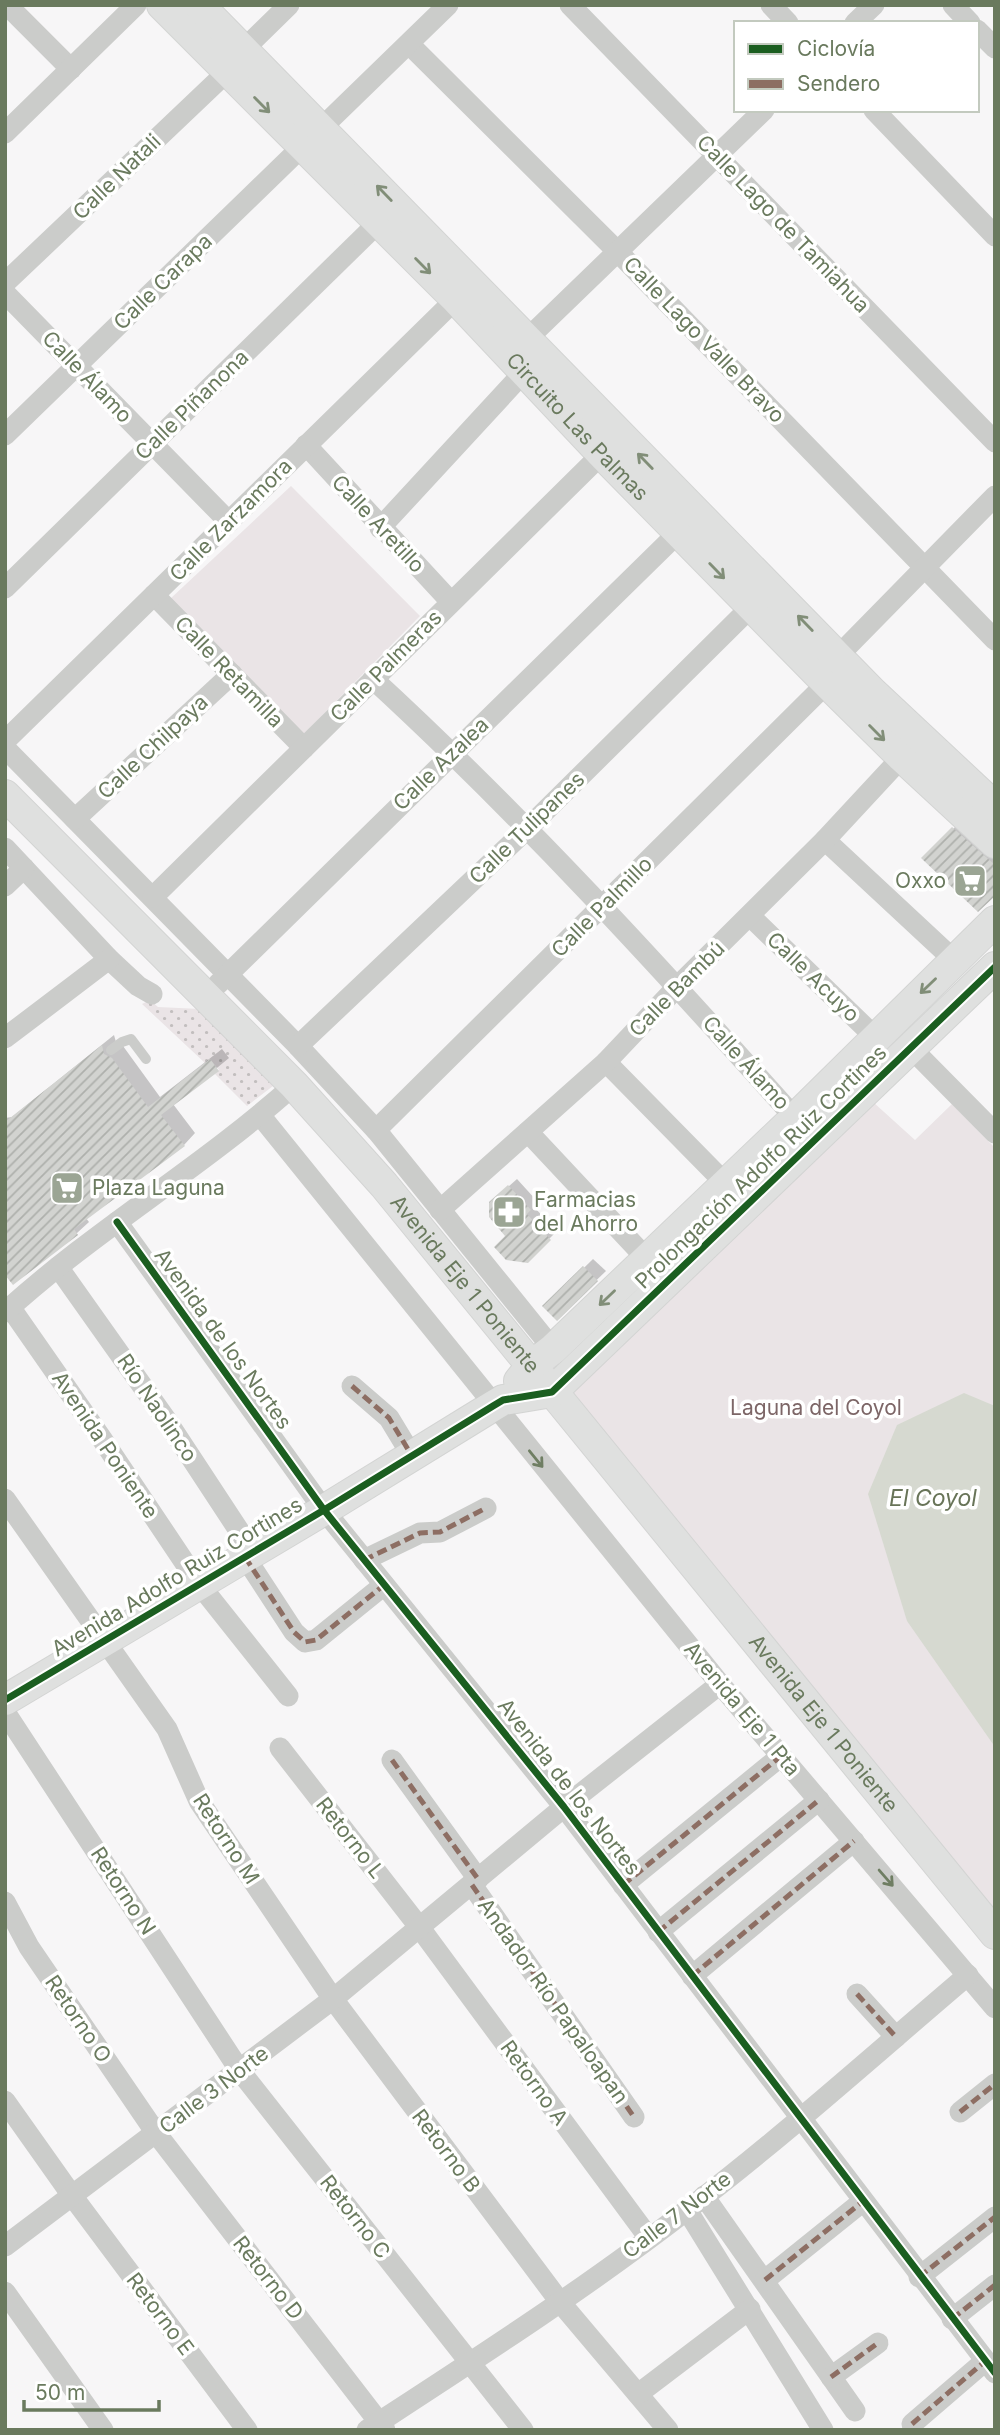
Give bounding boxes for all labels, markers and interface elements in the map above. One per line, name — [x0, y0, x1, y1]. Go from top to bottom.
legend — [734, 21, 979, 112]
text: Ciclovía — [797, 36, 875, 61]
text: Sendero — [797, 71, 880, 96]
one-way arrow — [254, 96, 271, 113]
street label: Calle Natali — [68, 129, 166, 225]
street label: Calle Lago de Tamiahua — [692, 130, 875, 318]
one-way arrow — [375, 185, 392, 202]
street label: Calle Carapa — [108, 228, 217, 335]
street label: Calle Lago Valle Bravo — [619, 251, 790, 428]
one-way arrow — [414, 257, 431, 274]
street label: Calle Álamo — [37, 325, 138, 428]
street label: Calle Piñanona — [130, 344, 253, 465]
street label: Circuito Las Palmas — [501, 347, 654, 506]
street label: Calle Zarzamora — [164, 453, 297, 586]
one-way arrow — [637, 453, 654, 470]
street label: Calle Aretillo — [327, 470, 430, 578]
one-way arrow — [709, 562, 726, 579]
street label: Calle Palmeras — [325, 605, 447, 727]
street label: Calle Retamilla — [170, 611, 289, 733]
one-way arrow — [796, 615, 813, 632]
street label: Calle Chilpaya — [92, 689, 213, 804]
street label: Calle Azalea — [388, 712, 493, 815]
one-way arrow — [868, 724, 885, 741]
street label: Calle Tulipanes — [464, 766, 590, 889]
street label: Calle Palmillo — [546, 851, 657, 962]
supermarket icon: Oxxo — [951, 862, 989, 900]
place label: Oxxo — [895, 868, 946, 893]
street label: Calle Acuyo — [762, 927, 865, 1027]
street label: Calle Bambú — [624, 936, 730, 1042]
one-way arrow — [920, 977, 937, 994]
street label: Calle Álamo — [698, 1010, 796, 1115]
street label: Prolongación Adolfo Ruiz Cortines — [630, 1040, 891, 1294]
supermarket icon: Plaza Laguna — [48, 1169, 86, 1207]
place label: Plaza Laguna — [92, 1175, 225, 1200]
place label: Farmacias del Ahorro — [534, 1187, 638, 1236]
street label: Avenida Eje 1 Poniente — [385, 1190, 545, 1378]
pharmacy icon: Farmacias del Ahorro — [490, 1193, 528, 1231]
street label: Avenida de los Nortes — [149, 1244, 297, 1434]
one-way arrow — [599, 1289, 616, 1306]
street label: Río Naolinco — [112, 1349, 203, 1466]
street label: Avenida Poniente — [47, 1367, 164, 1523]
park label: Laguna del Coyol — [730, 1395, 902, 1420]
one-way arrow — [528, 1450, 544, 1468]
water label: El Coyol — [889, 1484, 977, 1512]
street label: Avenida Adolfo Ruiz Cortines — [47, 1492, 307, 1661]
street label: Avenida Eje 1 Poniente — [744, 1629, 904, 1817]
street label: Avenida Eje 1 Pta — [679, 1637, 806, 1781]
street label: Avenida de los Nortes — [493, 1693, 646, 1880]
street label: Retorno M — [188, 1789, 265, 1889]
street label: Retorno L — [311, 1792, 390, 1883]
street label: Retorno N — [86, 1842, 161, 1939]
one-way arrow — [878, 1869, 894, 1887]
street label: Andador Río Papaloapan — [473, 1893, 634, 2108]
street label: Retorno O — [40, 1970, 117, 2067]
street label: Retorno A — [495, 2036, 573, 2130]
street label: Calle 3 Norte — [154, 2041, 273, 2139]
street label: Retorno B — [407, 2104, 486, 2197]
street label: Calle 7 Norte — [618, 2166, 736, 2263]
street label: Retorno C — [315, 2170, 396, 2263]
street label: Retorno D — [228, 2231, 309, 2324]
street label: Retorno E — [121, 2268, 199, 2360]
scale bar — [24, 2368, 159, 2412]
text: 50 m — [35, 2380, 85, 2405]

